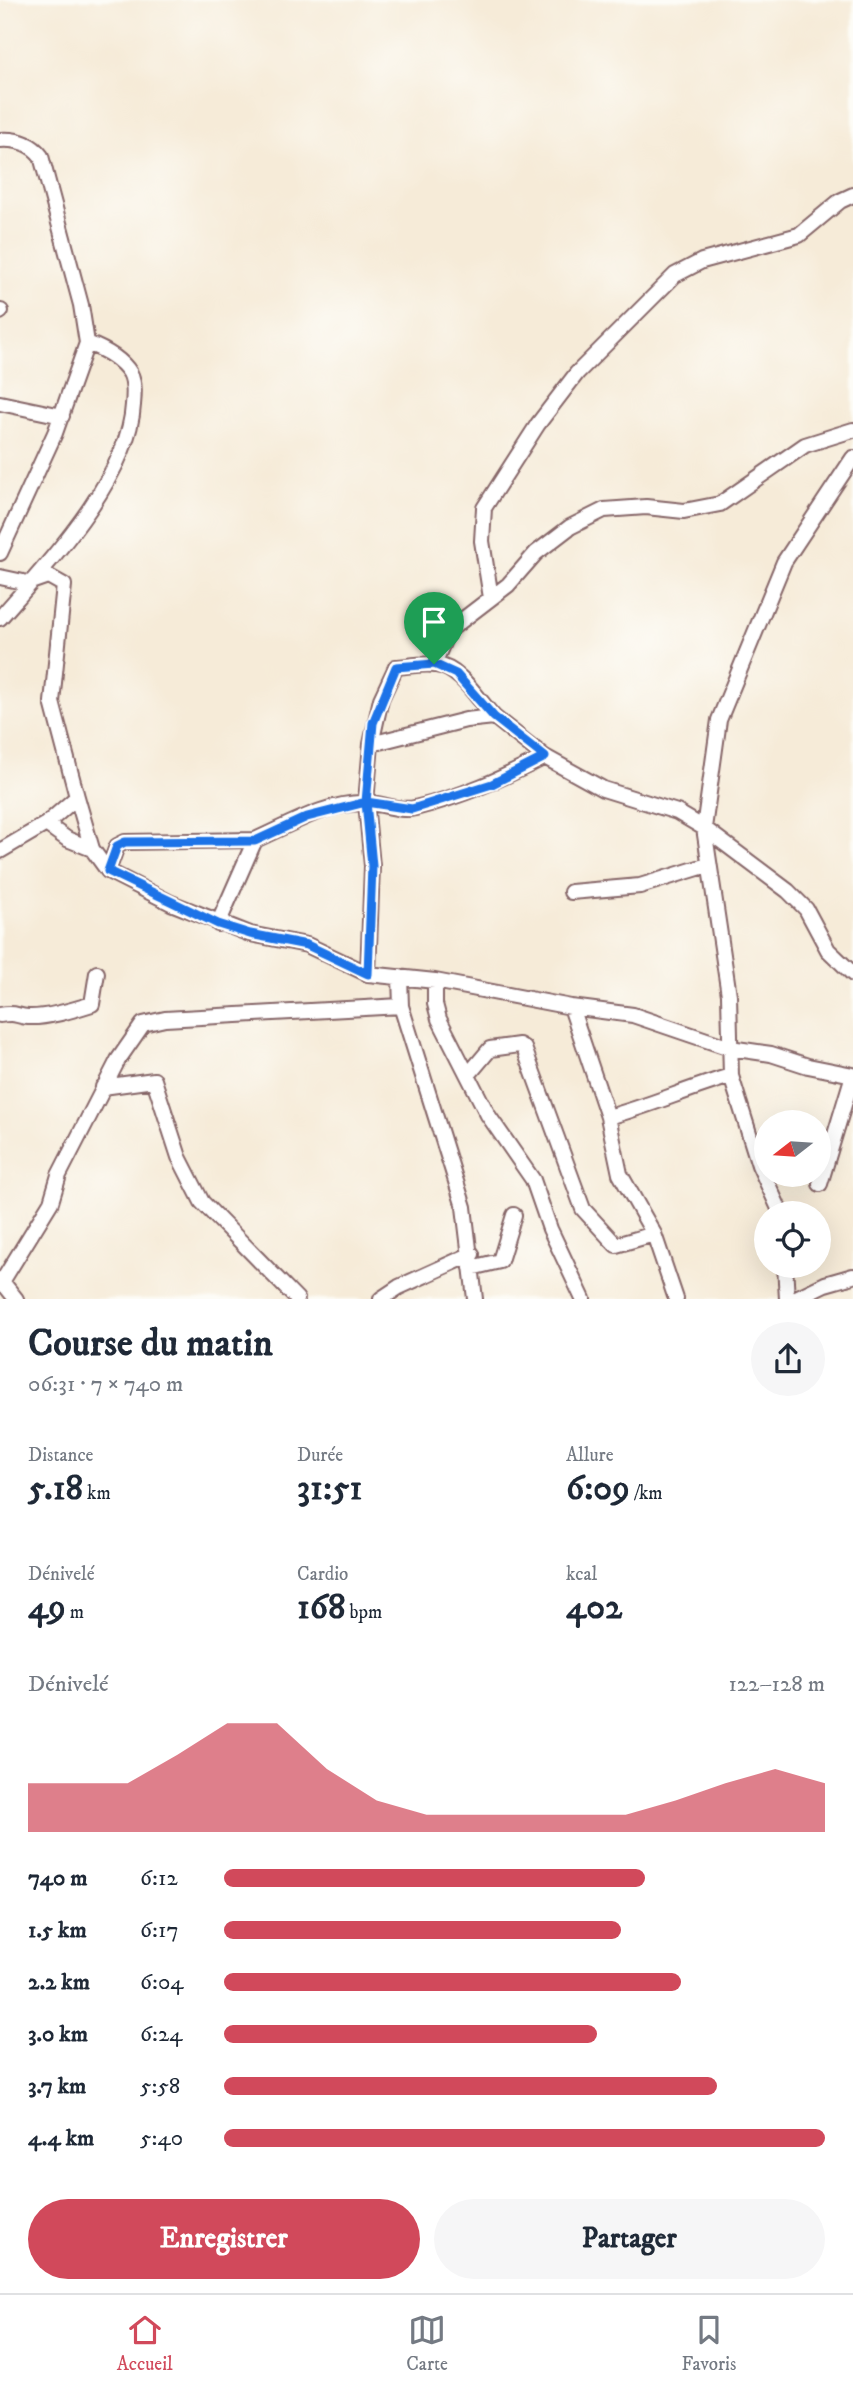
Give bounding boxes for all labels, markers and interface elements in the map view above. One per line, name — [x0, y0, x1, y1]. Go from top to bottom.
pin — [404, 592, 464, 664]
icon: arrive — [415, 603, 453, 641]
north arrow — [754, 1110, 831, 1186]
map controls — [754, 1110, 831, 1278]
button: locate — [754, 1201, 831, 1278]
text: Course du matin — [28, 1320, 273, 1368]
button: share — [751, 1322, 825, 1396]
text: 06:31 · 7 × 740 m — [28, 1370, 183, 1399]
text: Distance — [28, 1444, 93, 1467]
text: Durée — [297, 1444, 343, 1467]
text: Allure — [566, 1444, 614, 1467]
text: 5.18 — [28, 1467, 83, 1511]
text: 31:51 — [297, 1467, 362, 1511]
text: 6:09 — [566, 1467, 630, 1511]
text: km — [83, 1482, 111, 1505]
text: /km — [630, 1482, 663, 1505]
text: Dénivelé — [28, 1563, 95, 1586]
text: Cardio — [297, 1563, 348, 1586]
text: kcal — [566, 1563, 597, 1586]
text: 49 — [28, 1586, 66, 1630]
text: 168 — [297, 1586, 345, 1630]
text: 402 — [566, 1586, 622, 1630]
text: m — [66, 1601, 84, 1624]
text: bpm — [345, 1601, 382, 1624]
text: Dénivelé — [28, 1670, 109, 1699]
text: 122–128 m — [728, 1670, 825, 1699]
text: 740 m — [28, 1864, 88, 1893]
text: 6:12 — [140, 1864, 178, 1893]
text: 1.5 km — [28, 1916, 87, 1945]
text: 6:17 — [140, 1916, 179, 1945]
text: 2.2 km — [28, 1968, 90, 1997]
text: 6:04 — [140, 1968, 184, 1997]
text: 3.0 km — [28, 2020, 88, 2049]
text: 6:24 — [140, 2020, 183, 2049]
text: 3.7 km — [28, 2072, 86, 2101]
text: 5:58 — [140, 2072, 180, 2101]
text: 4.4 km — [28, 2124, 94, 2153]
text: 5:40 — [140, 2124, 183, 2153]
button: Enregistrer — [28, 2199, 420, 2279]
button: Partager — [434, 2199, 825, 2279]
tab: Accueil — [117, 2311, 173, 2376]
tab: Carte — [406, 2311, 448, 2376]
tab: Favoris — [681, 2311, 736, 2376]

